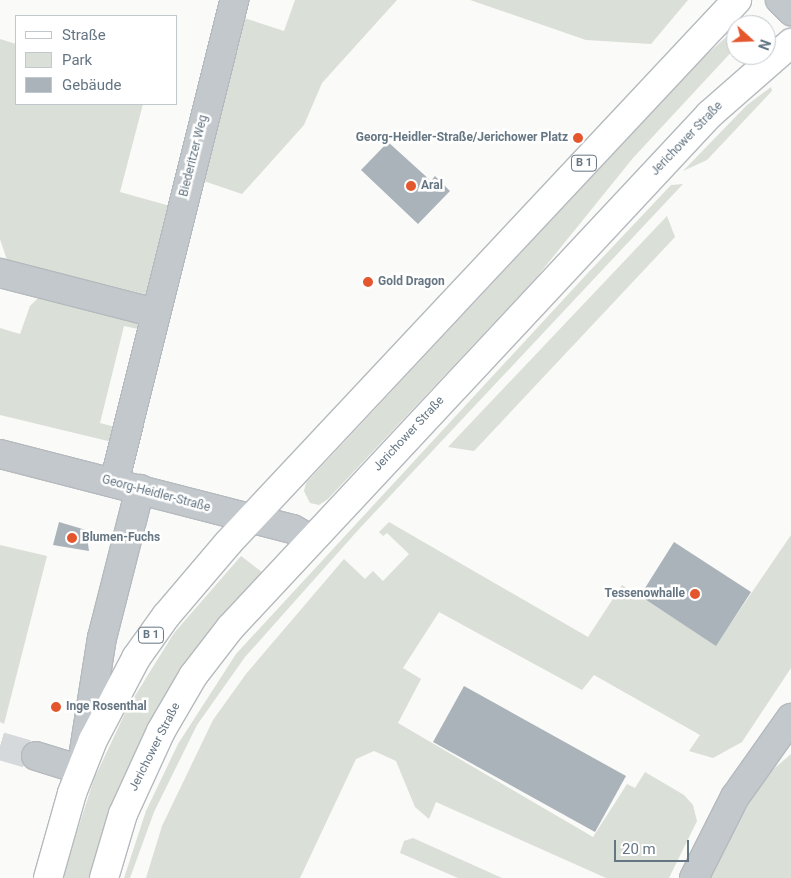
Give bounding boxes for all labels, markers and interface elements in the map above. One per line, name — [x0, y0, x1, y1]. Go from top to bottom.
legend — [15, 15, 178, 105]
north arrow — [726, 15, 776, 65]
text: Straße — [62, 26, 106, 44]
text: N — [755, 37, 773, 52]
text: Park — [62, 51, 92, 69]
text: Gebäude — [62, 76, 121, 94]
street label: Jerichower Straße — [648, 99, 726, 179]
street label: Biederitzer Weg — [177, 114, 211, 198]
place label: Georg-Heidler-Straße/Jerichower Platz — [356, 131, 568, 145]
marker: Georg-Heidler-Straße/Jerichower Platz — [572, 132, 584, 144]
road number: B 1 — [570, 154, 598, 172]
place label: Aral — [421, 179, 443, 193]
marker: Aral — [405, 180, 417, 192]
place label: Gold Dragon — [378, 275, 445, 289]
marker: Gold Dragon — [362, 276, 374, 288]
street label: Jerichower Straße — [371, 394, 447, 474]
street label: Georg-Heidler-Straße — [100, 473, 212, 515]
place label: Blumen-Fuchs — [82, 531, 160, 545]
marker: Blumen-Fuchs — [66, 532, 78, 544]
place label: Tessenowhalle — [605, 587, 685, 601]
marker: Tessenowhalle — [689, 588, 701, 600]
road number: B 1 — [137, 626, 165, 644]
place label: Inge Rosenthal — [66, 700, 147, 714]
marker: Inge Rosenthal — [50, 701, 62, 713]
street label: Jerichower Straße — [127, 701, 183, 793]
scale bar — [616, 830, 691, 862]
text: 20 m — [622, 840, 656, 858]

